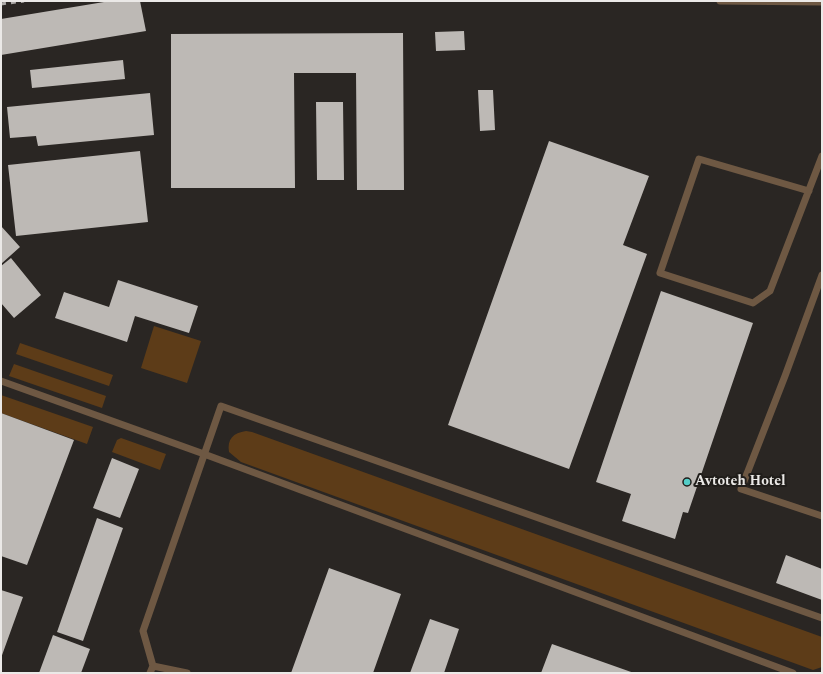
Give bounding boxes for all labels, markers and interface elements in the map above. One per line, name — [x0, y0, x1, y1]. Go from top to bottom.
place label: Avtoteh Hotel — [695, 474, 786, 490]
marker: Avtoteh Hotel — [682, 477, 692, 487]

